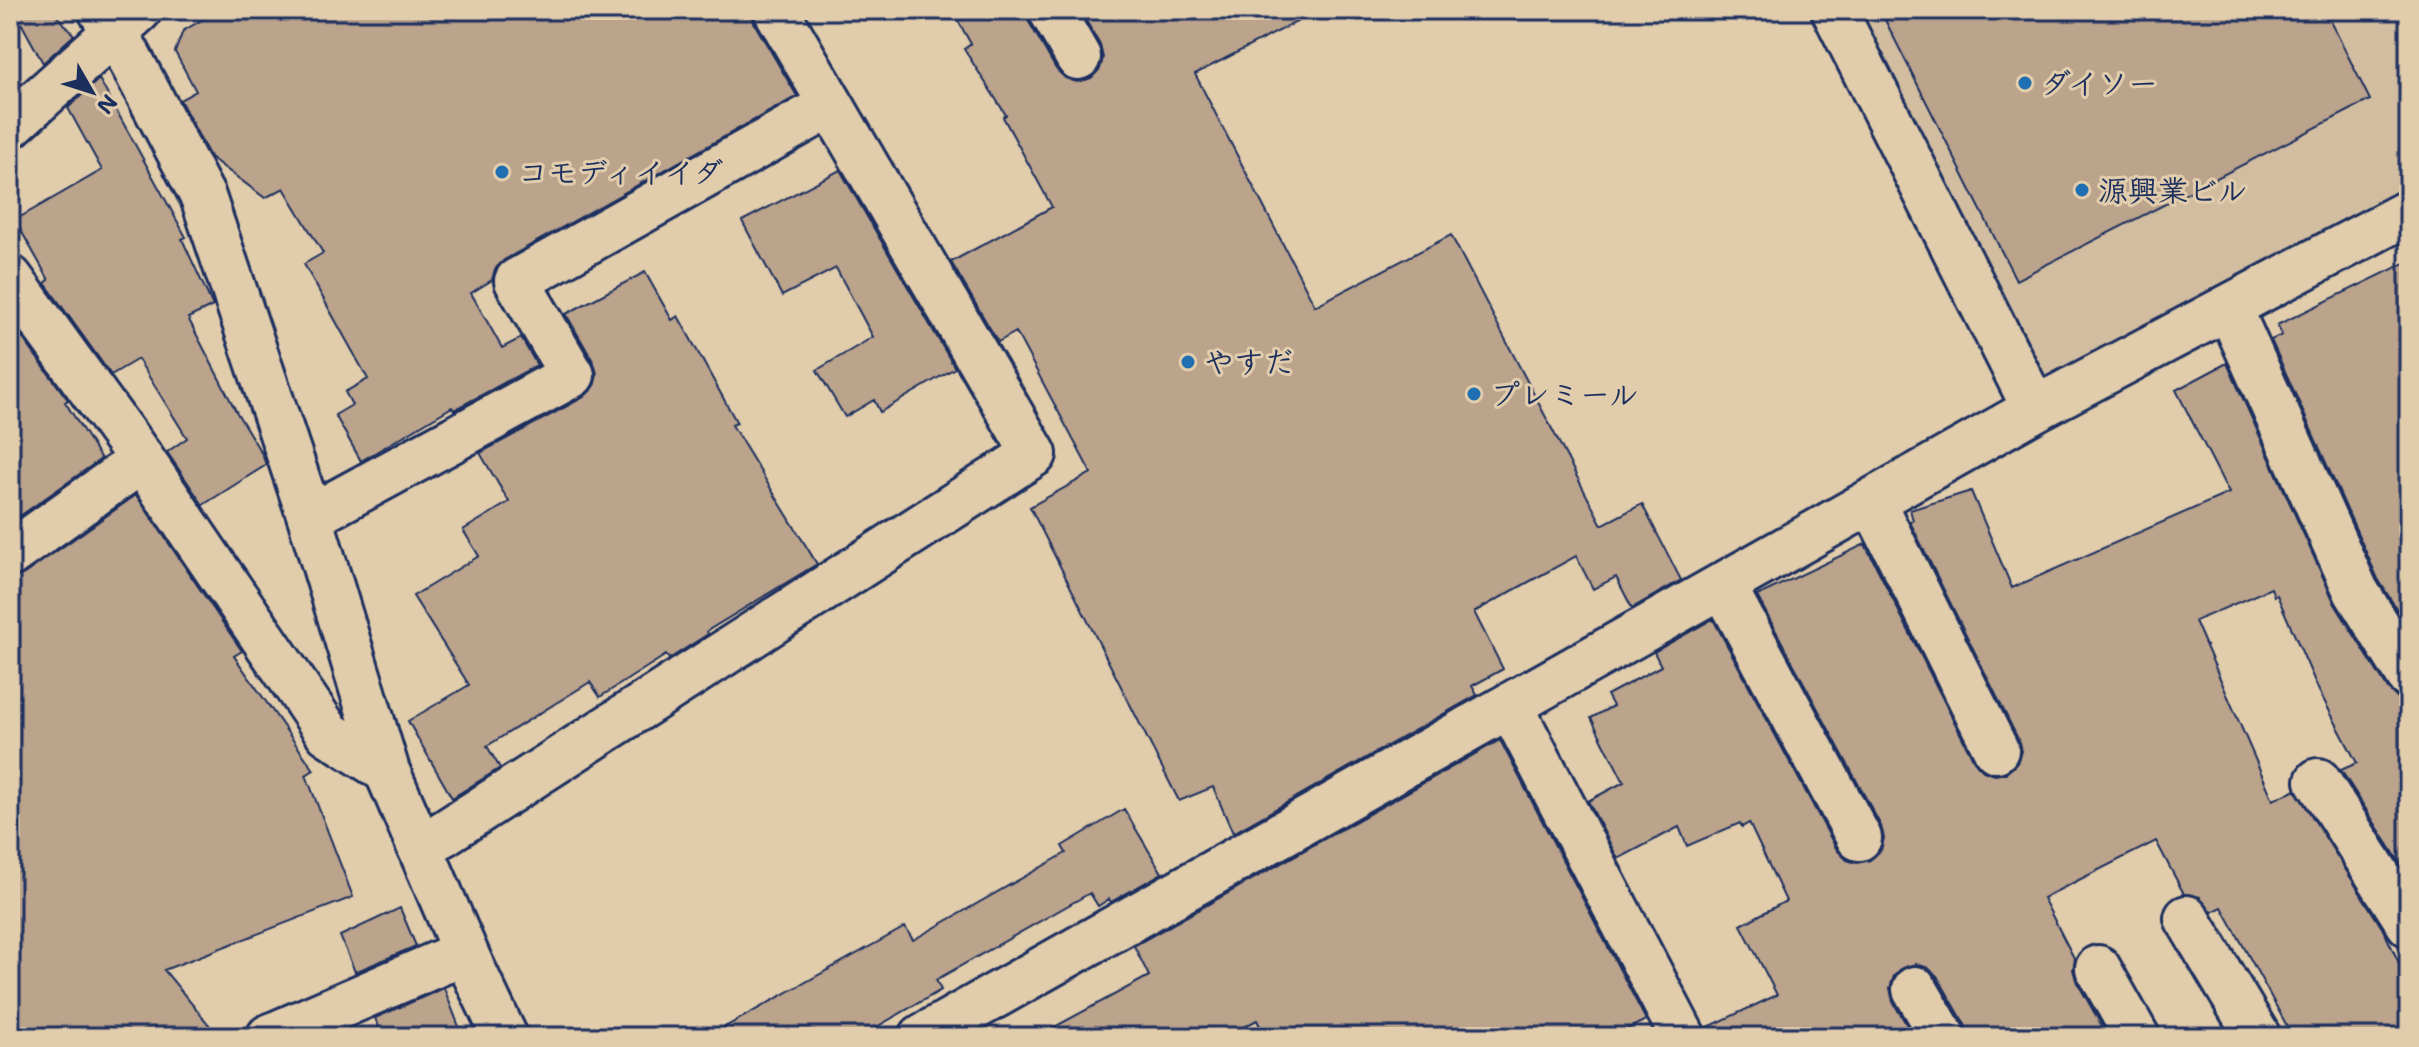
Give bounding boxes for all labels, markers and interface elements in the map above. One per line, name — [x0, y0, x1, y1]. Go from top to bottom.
north arrow — [52, 52, 132, 132]
place label: ダイソー — [2041, 63, 2158, 104]
marker: ダイソー — [2016, 74, 2034, 92]
text: N — [90, 88, 124, 120]
place label: コモディイイダ — [518, 152, 723, 193]
marker: コモディイイダ — [493, 163, 511, 181]
place label: 源興業ビル — [2098, 170, 2247, 211]
marker: 源興業ビル — [2073, 181, 2091, 199]
place label: やすだ — [1204, 342, 1295, 383]
marker: やすだ — [1179, 353, 1197, 371]
place label: プレミール — [1490, 374, 1639, 415]
marker: プレミール — [1465, 385, 1483, 403]

